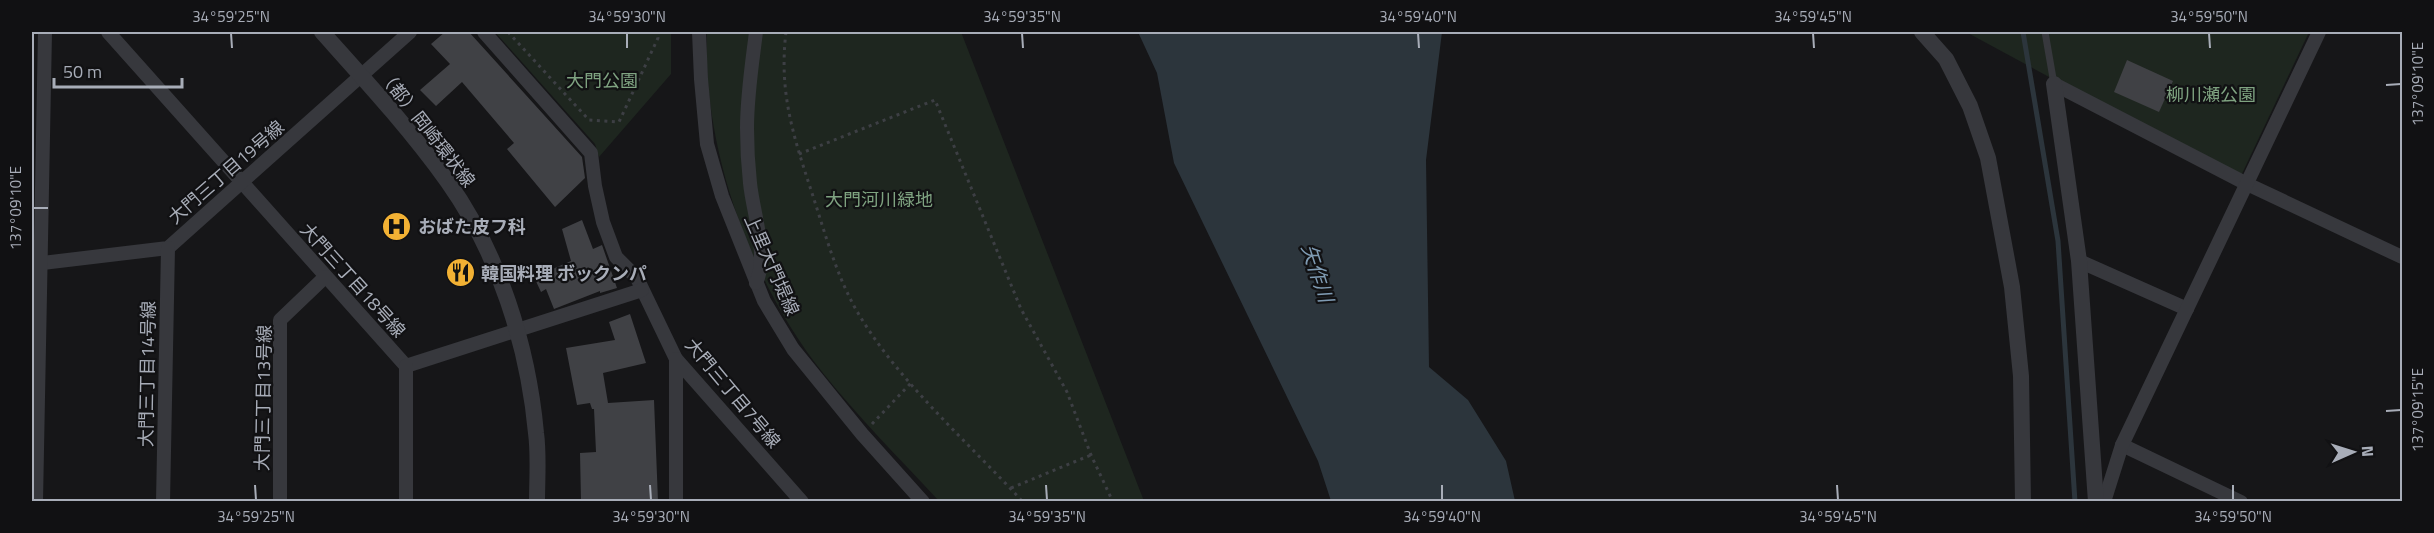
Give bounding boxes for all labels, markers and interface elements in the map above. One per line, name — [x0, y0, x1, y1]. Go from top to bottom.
text: 34°59'25"N — [192, 5, 270, 28]
text: 34°59'30"N — [588, 5, 666, 28]
text: 34°59'35"N — [983, 5, 1061, 28]
text: 34°59'40"N — [1379, 5, 1457, 28]
text: 34°59'45"N — [1774, 5, 1852, 28]
text: 34°59'50"N — [2170, 5, 2248, 28]
text: 137°09'10"E — [2406, 42, 2429, 126]
scale bar — [54, 51, 182, 89]
text: 50 m — [63, 58, 102, 85]
street label: （都）岡崎環状線 — [372, 63, 482, 193]
park label: 大門公園 — [566, 67, 638, 94]
park label: 柳川瀬公園 — [2166, 81, 2256, 108]
street label: 大門三丁目19号線 — [162, 114, 290, 230]
text: 137°09'10"E — [4, 166, 27, 250]
park label: 大門河川緑地 — [825, 186, 933, 213]
hospital icon: おばた皮フ科 — [381, 210, 413, 242]
street label: 上里大門堤線 — [738, 210, 806, 320]
place label: おばた皮フ科 — [418, 213, 526, 240]
street label: 大門三丁目18号線 — [294, 217, 412, 343]
water label: 矢作川 — [1294, 240, 1343, 308]
restaurant icon: 韓国料理 ボックンパ — [444, 257, 476, 289]
place label: 韓国料理 ボックンパ — [481, 260, 647, 287]
street label: 大門三丁目14号線 — [132, 301, 162, 447]
street label: 大門三丁目13号線 — [248, 325, 278, 471]
street label: 大門三丁目7号線 — [679, 332, 787, 454]
text: 137°09'15"E — [2406, 368, 2429, 452]
north arrow — [2323, 422, 2383, 482]
text: N — [2356, 445, 2380, 457]
text: 34°59'25"N — [217, 505, 295, 528]
text: 34°59'30"N — [612, 505, 690, 528]
text: 34°59'35"N — [1008, 505, 1086, 528]
text: 34°59'40"N — [1403, 505, 1481, 528]
text: 34°59'45"N — [1799, 505, 1877, 528]
text: 34°59'50"N — [2194, 505, 2272, 528]

